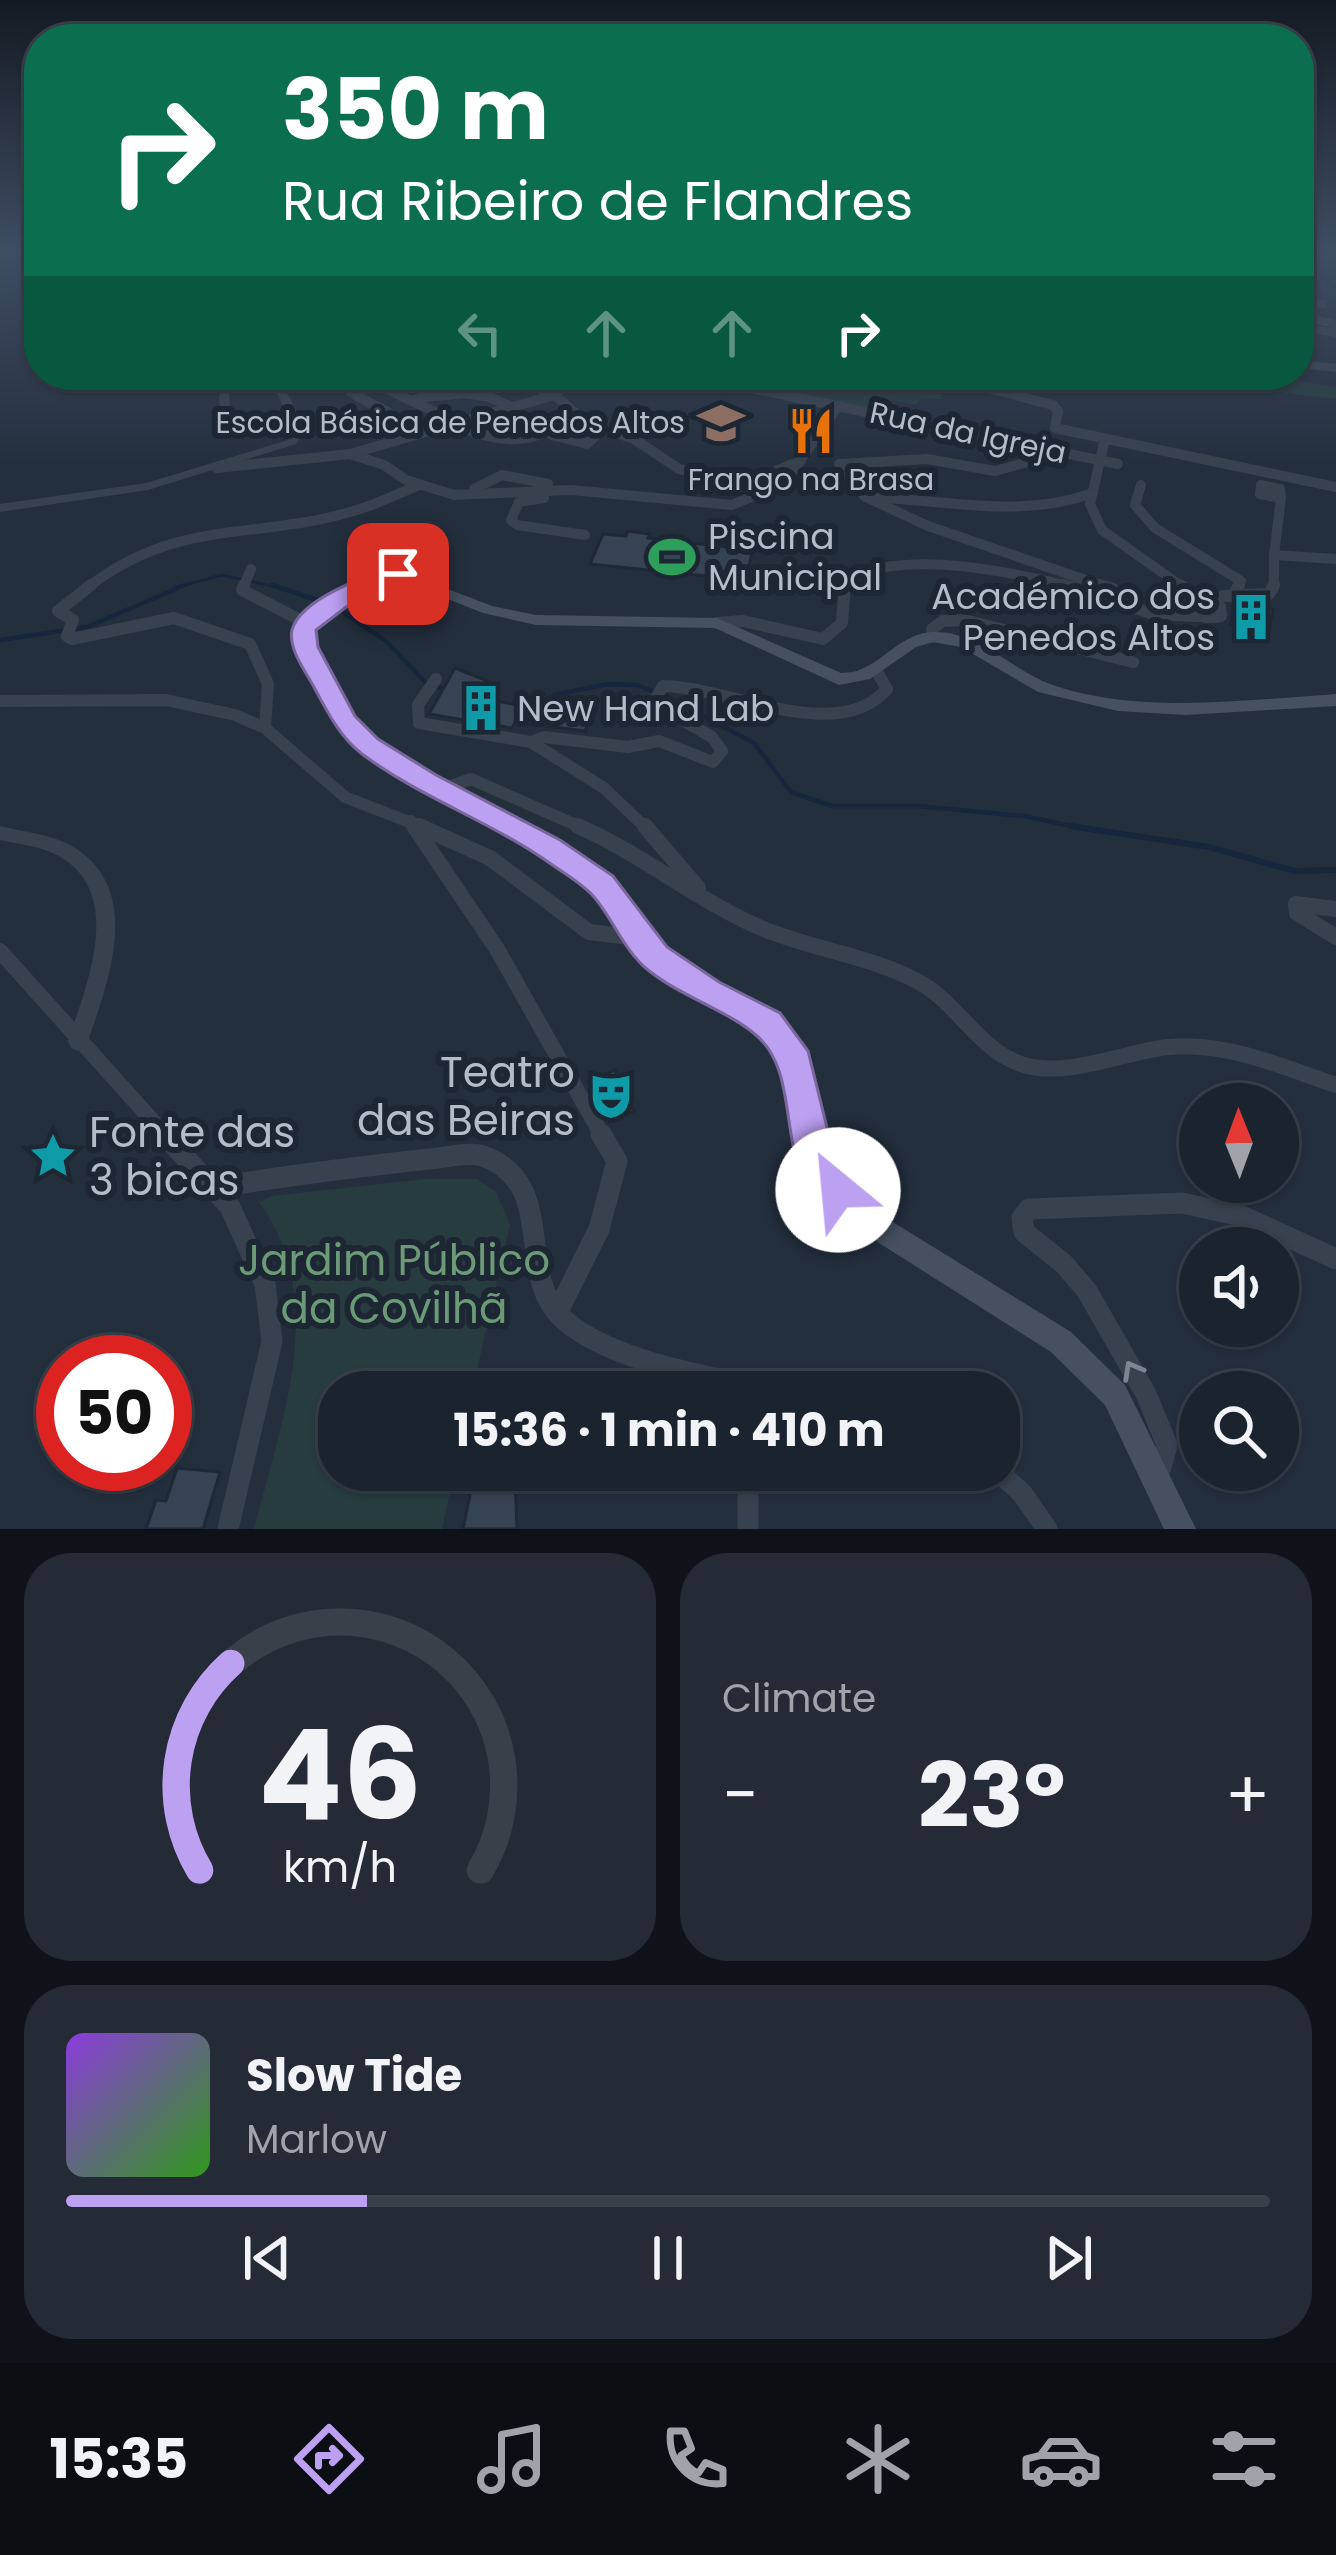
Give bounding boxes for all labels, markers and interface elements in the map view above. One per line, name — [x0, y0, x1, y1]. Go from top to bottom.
text: 350 m — [282, 51, 549, 168]
icon: right — [84, 72, 240, 228]
text: Rua Ribeiro de Flandres — [282, 163, 913, 239]
icon: left — [447, 300, 513, 366]
icon: ahead — [573, 300, 639, 366]
icon: ahead — [699, 300, 765, 366]
icon: right — [825, 300, 891, 366]
street label: Rua da Igreja — [866, 391, 1070, 474]
school or university icon: Escola Básica de Penedos Altos — [696, 398, 746, 448]
place label: Escola Básica de Penedos Altos — [215, 401, 685, 444]
restaurant icon: Frango na Brasa — [786, 406, 836, 456]
place label: Frango na Brasa — [688, 458, 934, 501]
place label: Piscina Municipal — [708, 511, 882, 603]
pin — [347, 523, 449, 625]
sports icon: Piscina Municipal — [647, 532, 697, 582]
icon: arrive — [365, 541, 431, 607]
place label: Académico dos Penedos Altos — [931, 571, 1215, 663]
building icon: Académico dos Penedos Altos — [1226, 592, 1276, 642]
building icon: New Hand Lab — [456, 683, 506, 733]
place label: New Hand Lab — [517, 683, 774, 734]
place label: Teatro das Beiras — [357, 1043, 575, 1150]
theatre icon: Teatro das Beiras — [586, 1071, 636, 1121]
north arrow — [1179, 1083, 1299, 1203]
map controls — [1179, 1083, 1299, 1491]
place label: Fonte das 3 bicas — [89, 1103, 295, 1210]
position arrow — [775, 1127, 901, 1253]
place icon: Fonte das 3 bicas — [28, 1131, 78, 1181]
button: sound — [1179, 1227, 1299, 1347]
park label: Jardim Público da Covilhã — [238, 1231, 550, 1338]
speed limit sign: 50 — [36, 1335, 192, 1491]
one-way arrow — [1124, 1361, 1147, 1383]
button: search — [1179, 1371, 1299, 1491]
text: 15:36 · 1 min · 410 m — [453, 1399, 885, 1462]
text: Climate — [722, 1671, 876, 1726]
text: 46 — [258, 1688, 422, 1863]
text: 23° — [918, 1732, 1065, 1859]
text: − — [722, 1749, 758, 1841]
text: + — [1225, 1749, 1270, 1841]
text: km/h — [283, 1837, 397, 1897]
text: Slow Tide — [246, 2044, 462, 2107]
text: Marlow — [246, 2112, 387, 2167]
icon: previous — [234, 2225, 300, 2291]
icon: pause — [635, 2225, 701, 2291]
icon: next — [1036, 2225, 1102, 2291]
icon: directions — [287, 2417, 371, 2501]
icon: music — [470, 2417, 554, 2501]
icon: phone — [653, 2417, 737, 2501]
icon: climate — [836, 2417, 920, 2501]
icon: car — [1019, 2417, 1103, 2501]
icon: filters — [1202, 2417, 1286, 2501]
text: 15:35 — [50, 2421, 188, 2497]

